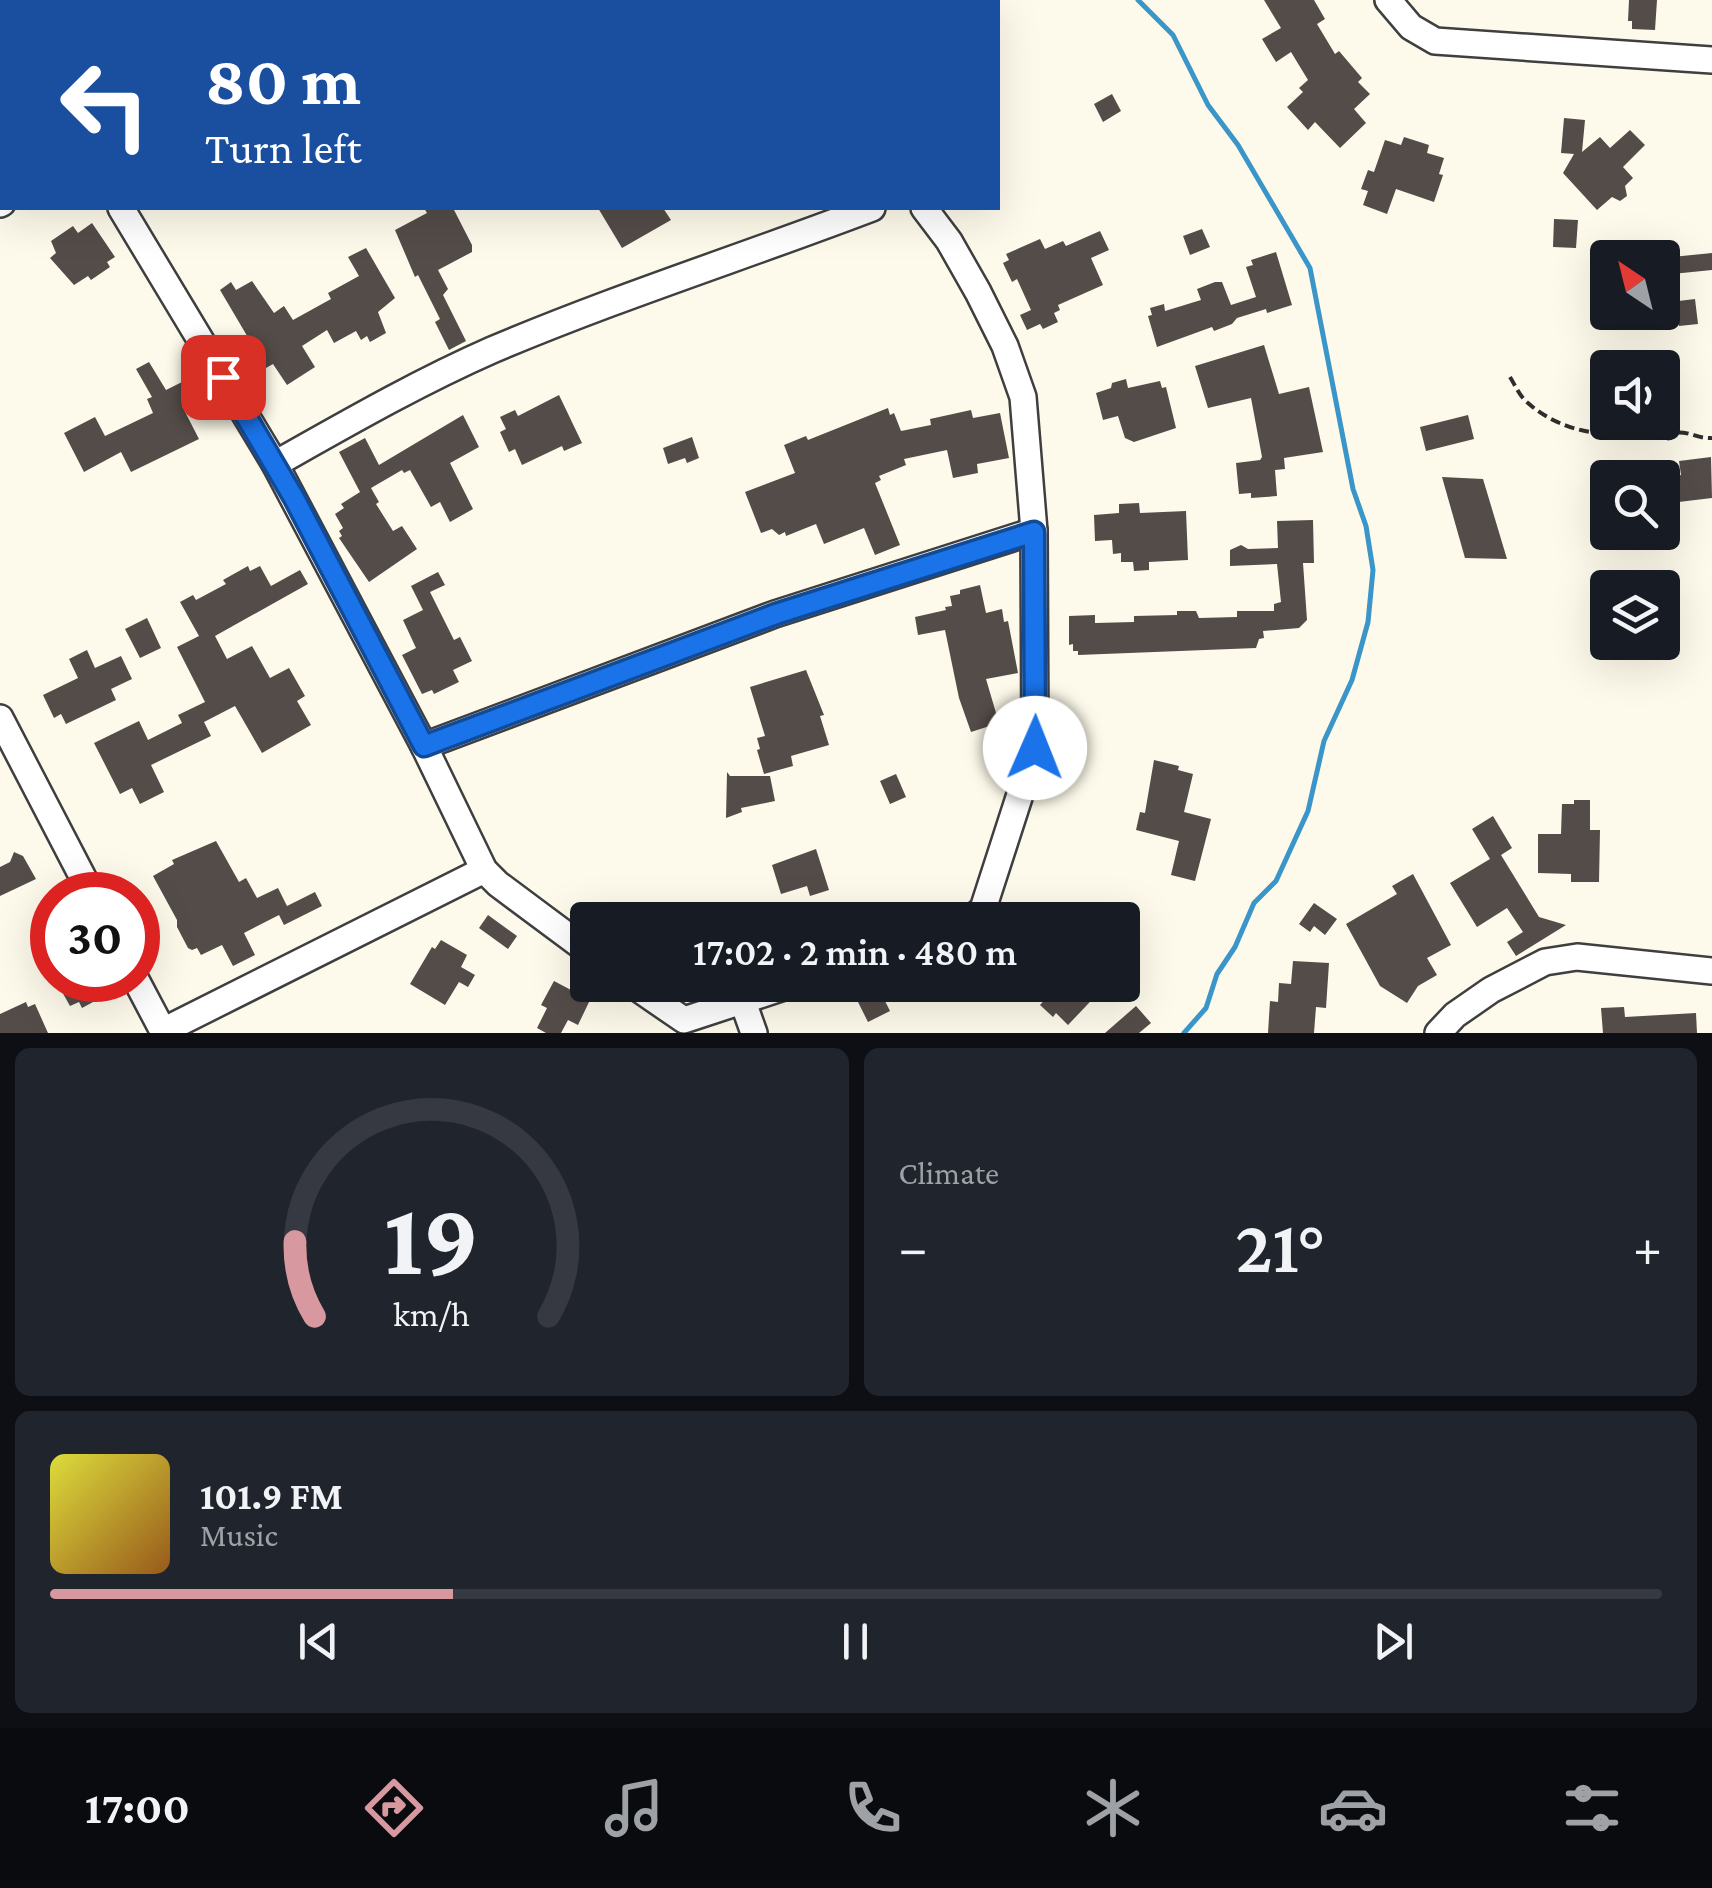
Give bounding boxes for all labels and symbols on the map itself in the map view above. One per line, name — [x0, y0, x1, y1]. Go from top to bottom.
north arrow — [1590, 240, 1680, 330]
pin — [181, 335, 266, 420]
position arrow — [983, 696, 1087, 800]
speed limit sign: 30 — [30, 872, 160, 1002]

